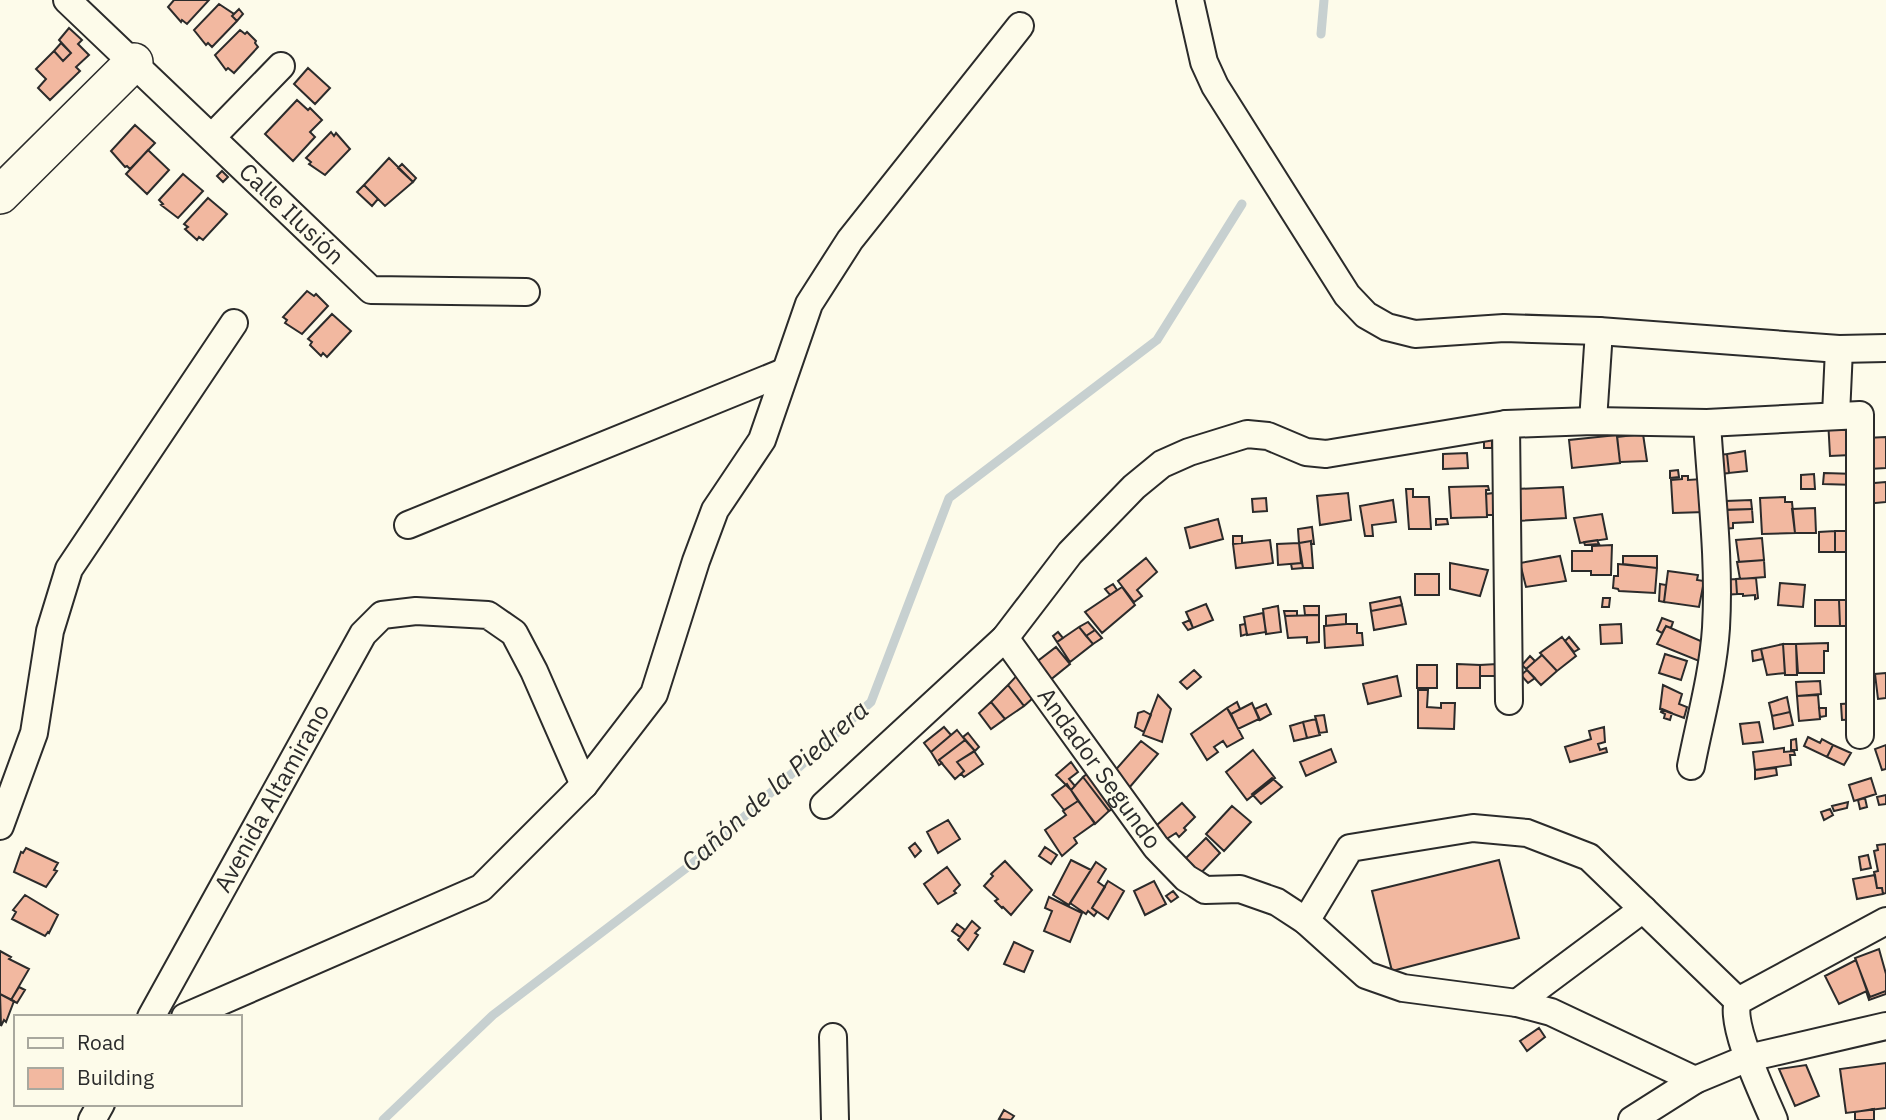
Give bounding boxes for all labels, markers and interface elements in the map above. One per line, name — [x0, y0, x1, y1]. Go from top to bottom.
street label: Calle Ilusión — [232, 155, 352, 271]
street label: Andador Segundo — [1031, 681, 1169, 855]
water label: Cañón de la Piedrera — [674, 692, 875, 878]
street label: Avenida Altamirano — [206, 698, 336, 898]
legend — [14, 1015, 242, 1106]
text: Road — [77, 1028, 125, 1056]
text: Building — [77, 1063, 154, 1091]

